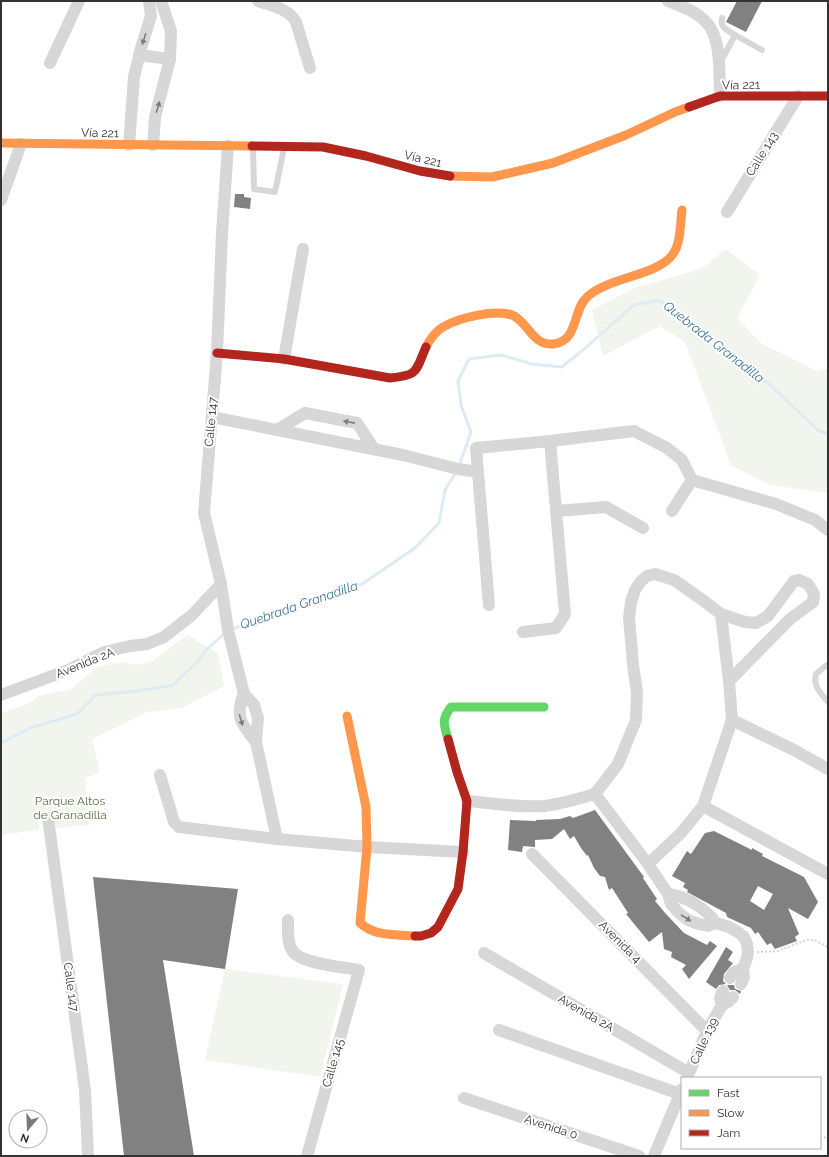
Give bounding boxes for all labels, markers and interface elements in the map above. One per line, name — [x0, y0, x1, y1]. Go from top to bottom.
one-way arrow — [141, 33, 147, 45]
street label: Vía 221 — [722, 78, 760, 92]
one-way arrow — [155, 101, 161, 113]
street label: Vía 221 — [81, 126, 119, 140]
street label: Calle 143 — [743, 129, 781, 179]
street label: Vía 221 — [403, 148, 443, 170]
water label: Quebrada Granadilla — [661, 298, 767, 386]
street label: Calle 147 — [202, 396, 220, 447]
one-way arrow — [343, 418, 355, 424]
water label: Quebrada Granadilla — [238, 578, 360, 632]
street label: Avenida 2A — [54, 645, 116, 681]
one-way arrow — [238, 714, 244, 726]
park label: Parque Altos de Granadilla — [33, 794, 107, 822]
one-way arrow — [680, 914, 692, 921]
street label: Avenida 4 — [596, 918, 644, 966]
street label: Calle 147 — [61, 962, 81, 1013]
street label: Avenida 2A — [556, 991, 616, 1035]
street label: Calle 139 — [687, 1015, 721, 1067]
street label: Calle 145 — [319, 1037, 347, 1089]
legend — [681, 1077, 821, 1149]
text: Fast — [717, 1086, 740, 1100]
text: Slow — [717, 1106, 744, 1120]
north arrow — [8, 1109, 48, 1149]
street label: Avenida 0 — [523, 1112, 579, 1142]
text: Jam — [717, 1126, 740, 1140]
text: N — [19, 1130, 31, 1145]

